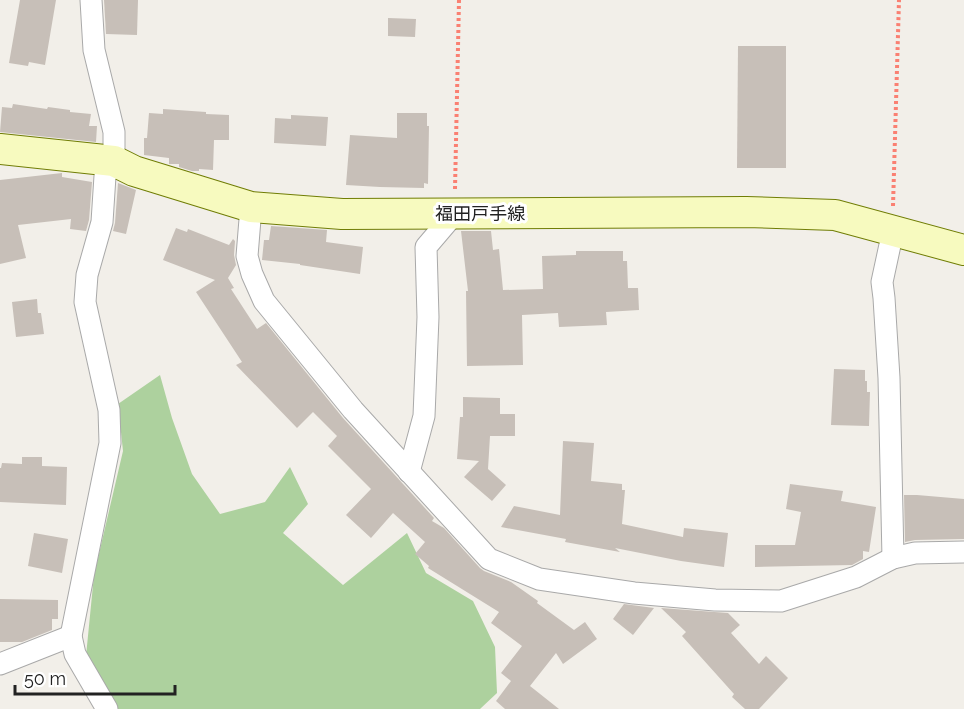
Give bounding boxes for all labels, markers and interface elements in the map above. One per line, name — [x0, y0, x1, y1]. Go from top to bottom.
street label: 福田戸手線 — [435, 203, 525, 224]
scale bar — [15, 658, 176, 696]
text: 50 m — [24, 668, 66, 689]

